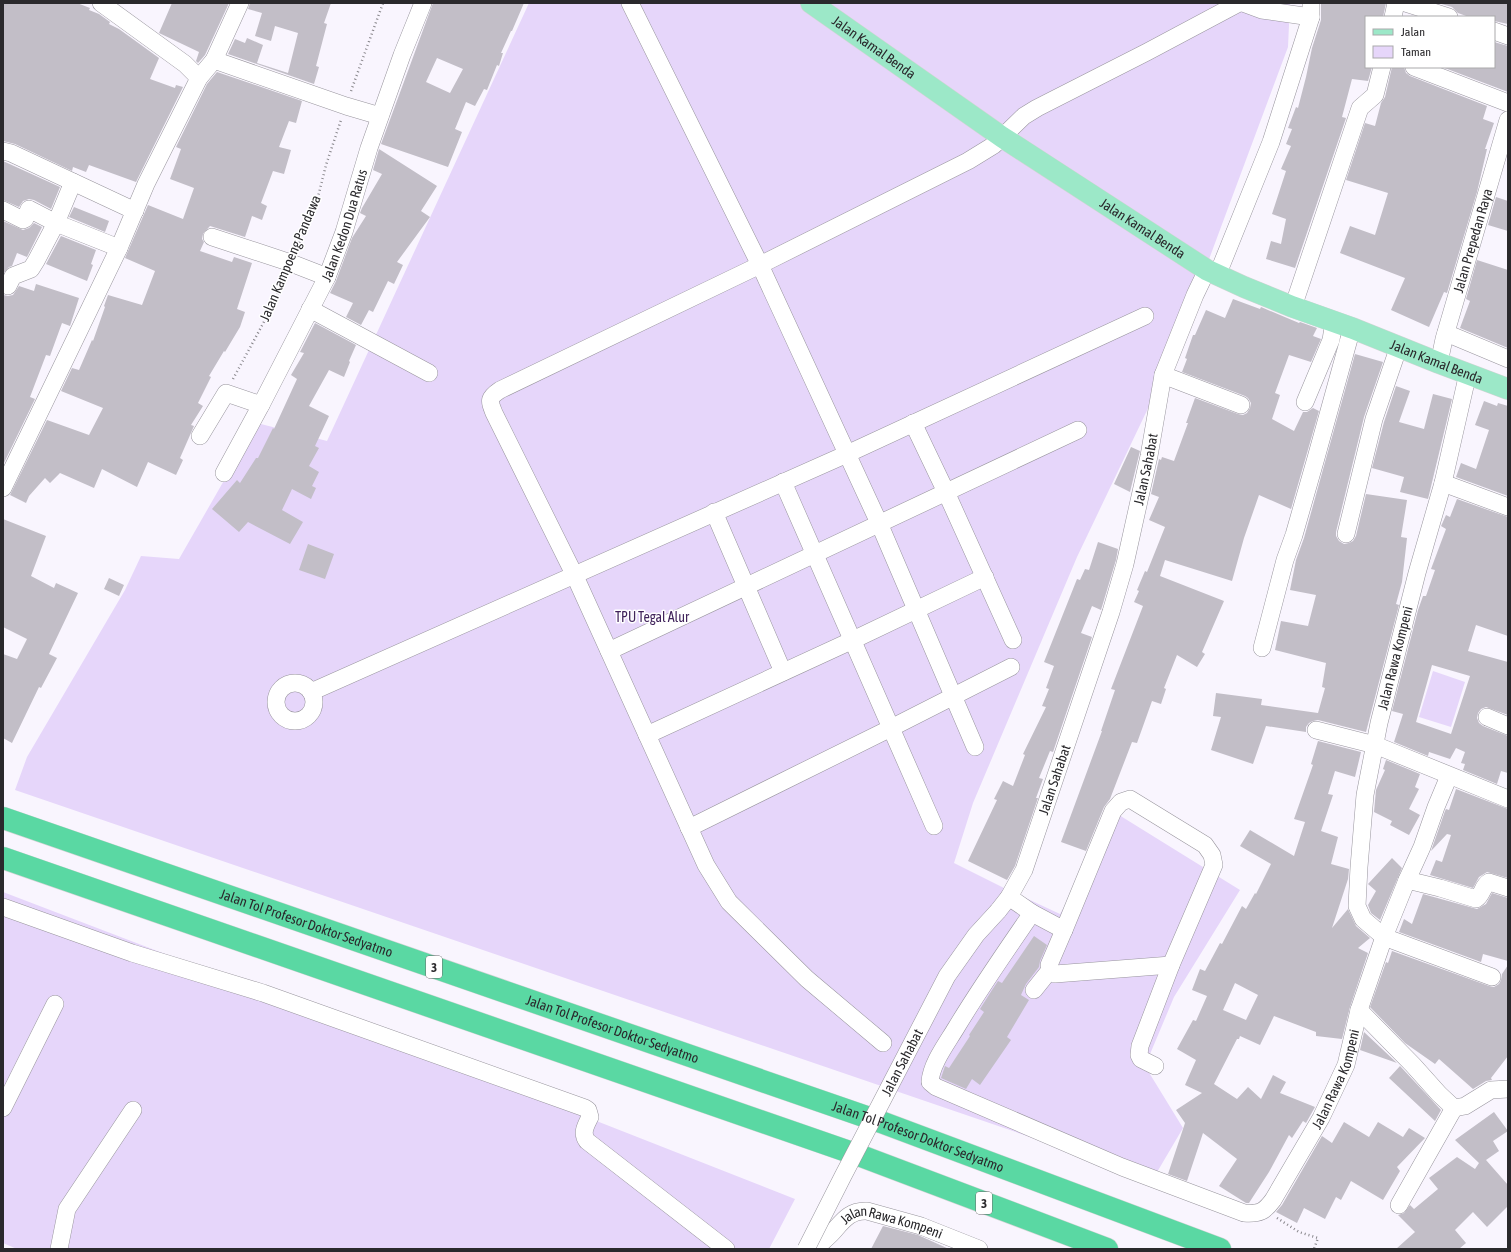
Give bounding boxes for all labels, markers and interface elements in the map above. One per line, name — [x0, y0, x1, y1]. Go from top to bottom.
street label: Jalan Kamal Benda — [829, 12, 919, 82]
legend — [1365, 16, 1495, 68]
text: Jalan — [1401, 25, 1425, 39]
text: Taman — [1401, 45, 1431, 59]
street label: Jalan Kedon Dua Ratus — [318, 167, 370, 284]
street label: Jalan Prepedan Raya — [1450, 187, 1496, 295]
street label: Jalan Kampoeng Pandawa — [256, 193, 324, 323]
street label: Jalan Kamal Benda — [1097, 195, 1188, 262]
street label: Jalan Kamal Benda — [1388, 336, 1485, 387]
street label: Jalan Sahabat — [1130, 432, 1161, 507]
street label: Jalan Rawa Kompeni — [1374, 604, 1416, 712]
park label: TPU Tegal Alur — [615, 609, 690, 625]
street label: Jalan Sahabat — [1035, 743, 1074, 817]
street label: Jalan Tol Profesor Doktor Sedyatmo — [218, 886, 395, 960]
road number: 3 — [426, 956, 442, 978]
street label: Jalan Tol Profesor Doktor Sedyatmo — [524, 992, 701, 1066]
street label: Jalan Sahabat — [878, 1026, 926, 1098]
street label: Jalan Rawa Kompeni — [1308, 1027, 1362, 1132]
street label: Jalan Tol Profesor Doktor Sedyatmo — [830, 1098, 1006, 1175]
road number: 3 — [976, 1192, 992, 1214]
street label: Jalan Rawa Kompeni — [837, 1203, 945, 1242]

